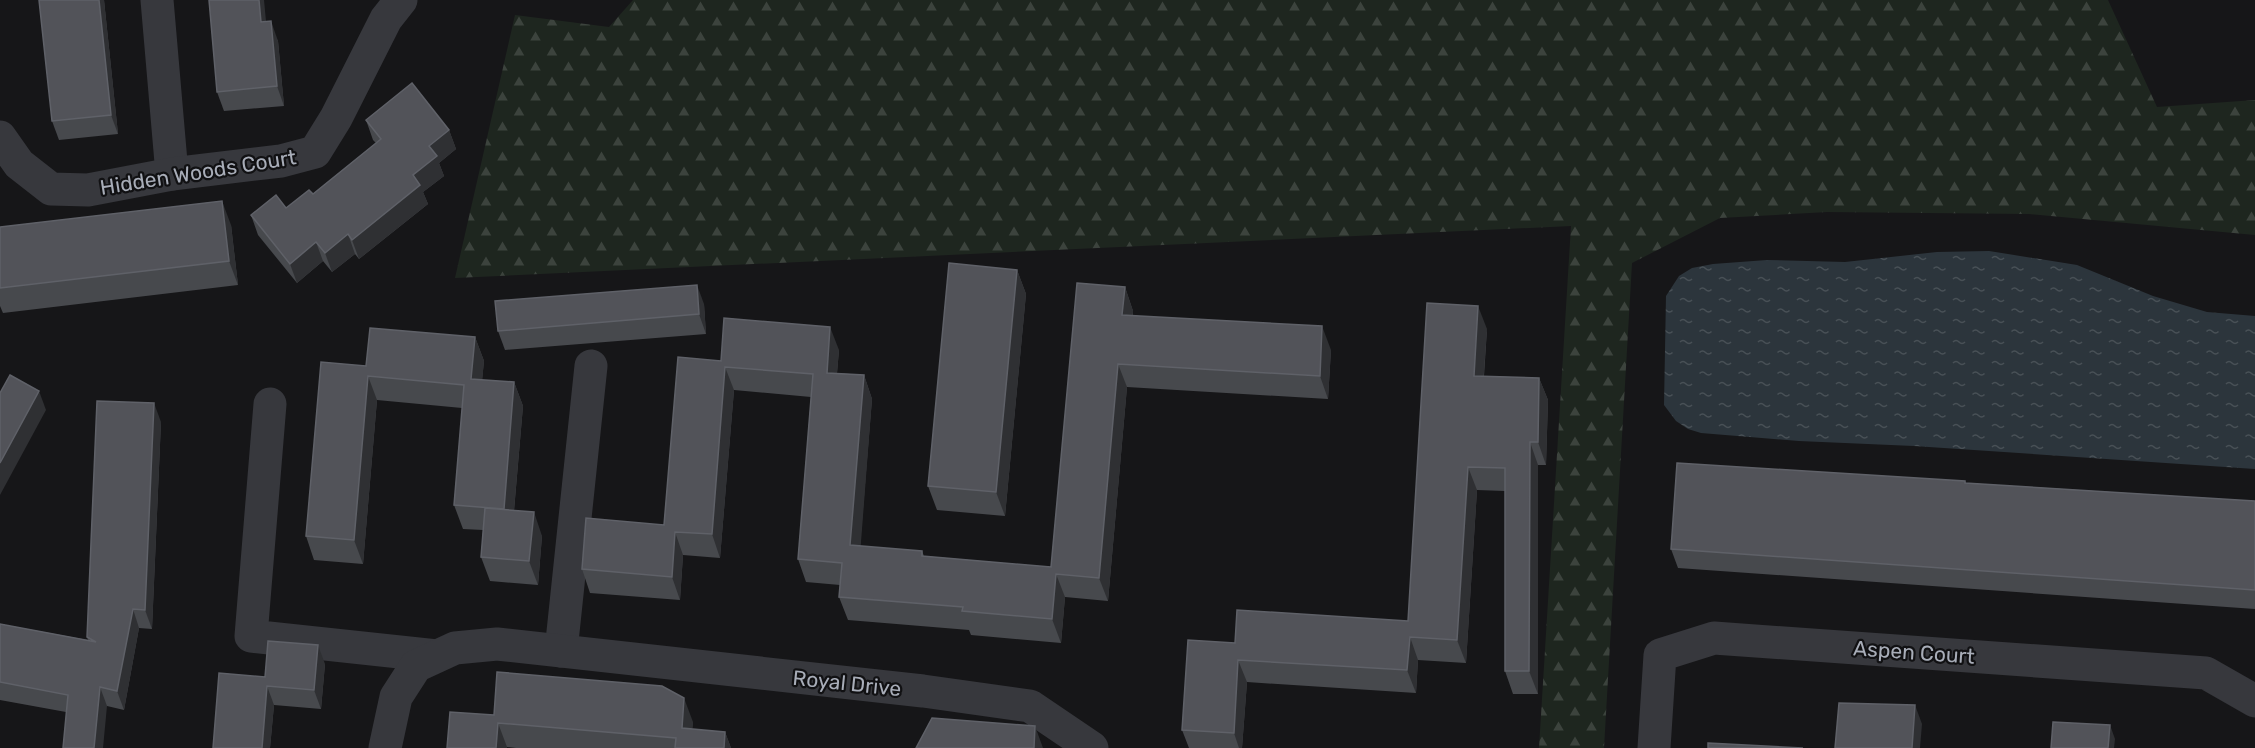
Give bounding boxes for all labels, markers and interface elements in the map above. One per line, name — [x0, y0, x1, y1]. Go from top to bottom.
street label: Hidden Woods Court — [98, 144, 298, 200]
street label: Aspen Court — [1852, 635, 1976, 669]
street label: Royal Drive — [792, 665, 902, 701]

